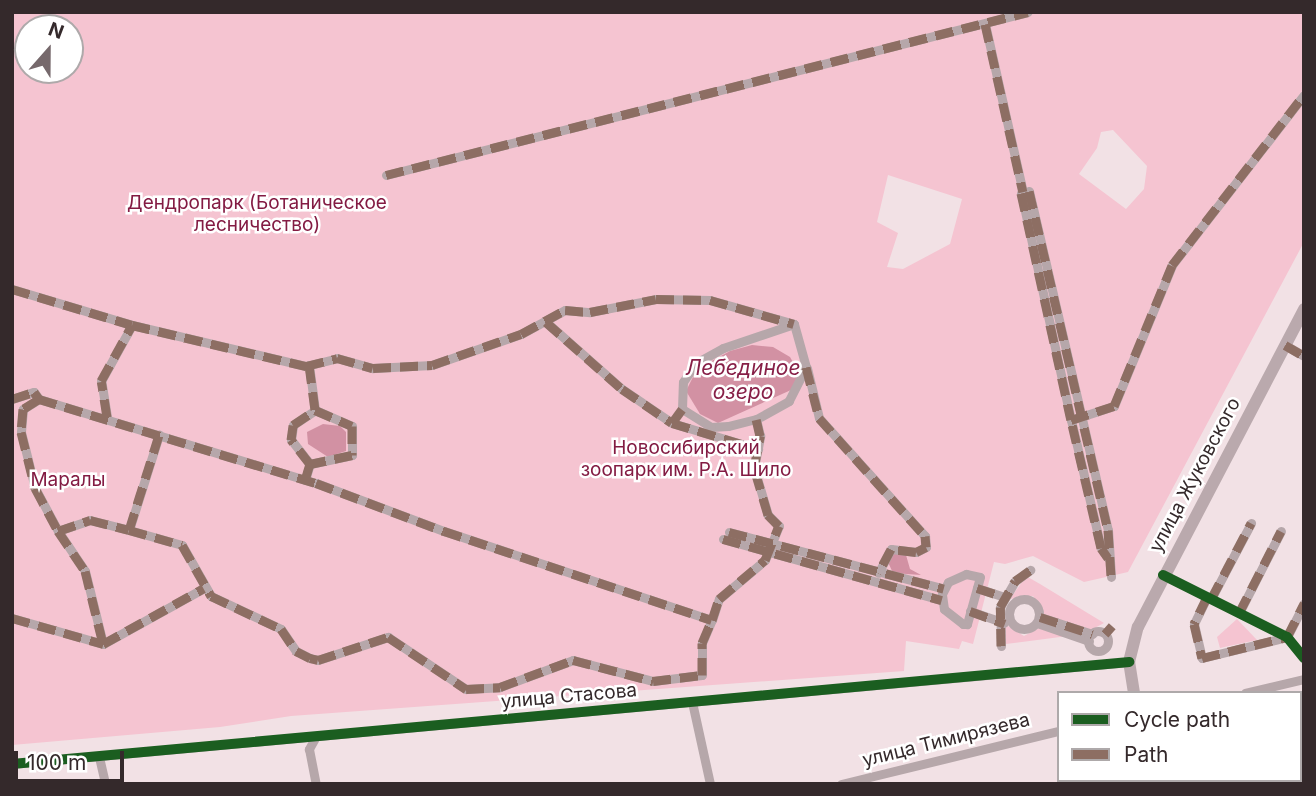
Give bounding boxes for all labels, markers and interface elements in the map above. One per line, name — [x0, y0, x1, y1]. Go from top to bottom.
north arrow — [14, 14, 84, 84]
text: N — [45, 17, 67, 44]
park label: Дендропарк (Ботаническое лесничество) — [127, 192, 387, 236]
water label: Лебединое озеро — [685, 355, 801, 405]
street label: улица Жуковского — [1145, 394, 1245, 556]
park label: Новосибирский зоопарк им. Р.А. Шило — [581, 437, 791, 481]
park label: Маралы — [30, 469, 106, 491]
street label: улица Стасова — [500, 679, 638, 713]
legend — [1057, 691, 1302, 782]
text: Cycle path — [1124, 707, 1230, 732]
street label: улица Тимирязева — [860, 708, 1032, 772]
scale bar — [18, 736, 128, 780]
text: Path — [1124, 742, 1169, 767]
text: 100 m — [27, 750, 86, 775]

